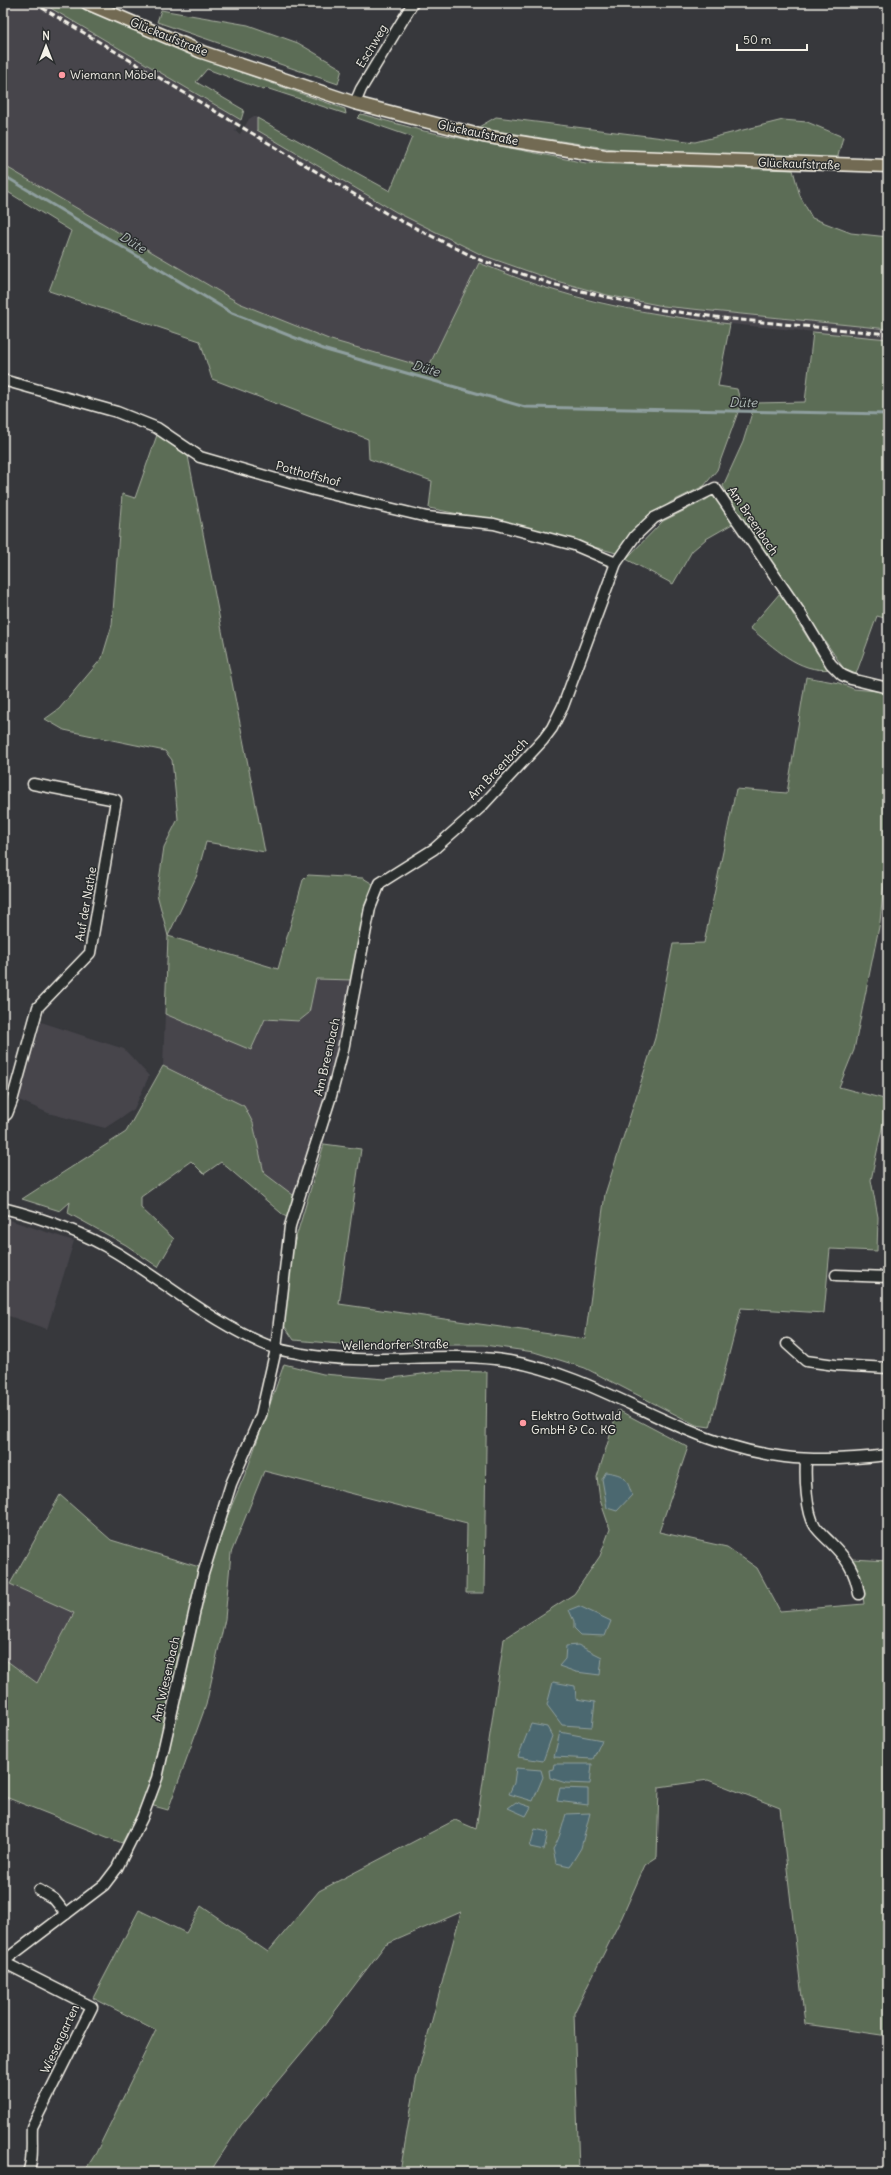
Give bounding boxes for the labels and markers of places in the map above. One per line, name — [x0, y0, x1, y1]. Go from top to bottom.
place label: Wiemann Möbel — [70, 67, 156, 82]
marker: Wiemann Möbel — [57, 70, 67, 80]
place label: Elektro Gottwald GmbH & Co. KG — [531, 1408, 621, 1437]
marker: Elektro Gottwald GmbH & Co. KG — [518, 1418, 528, 1428]

